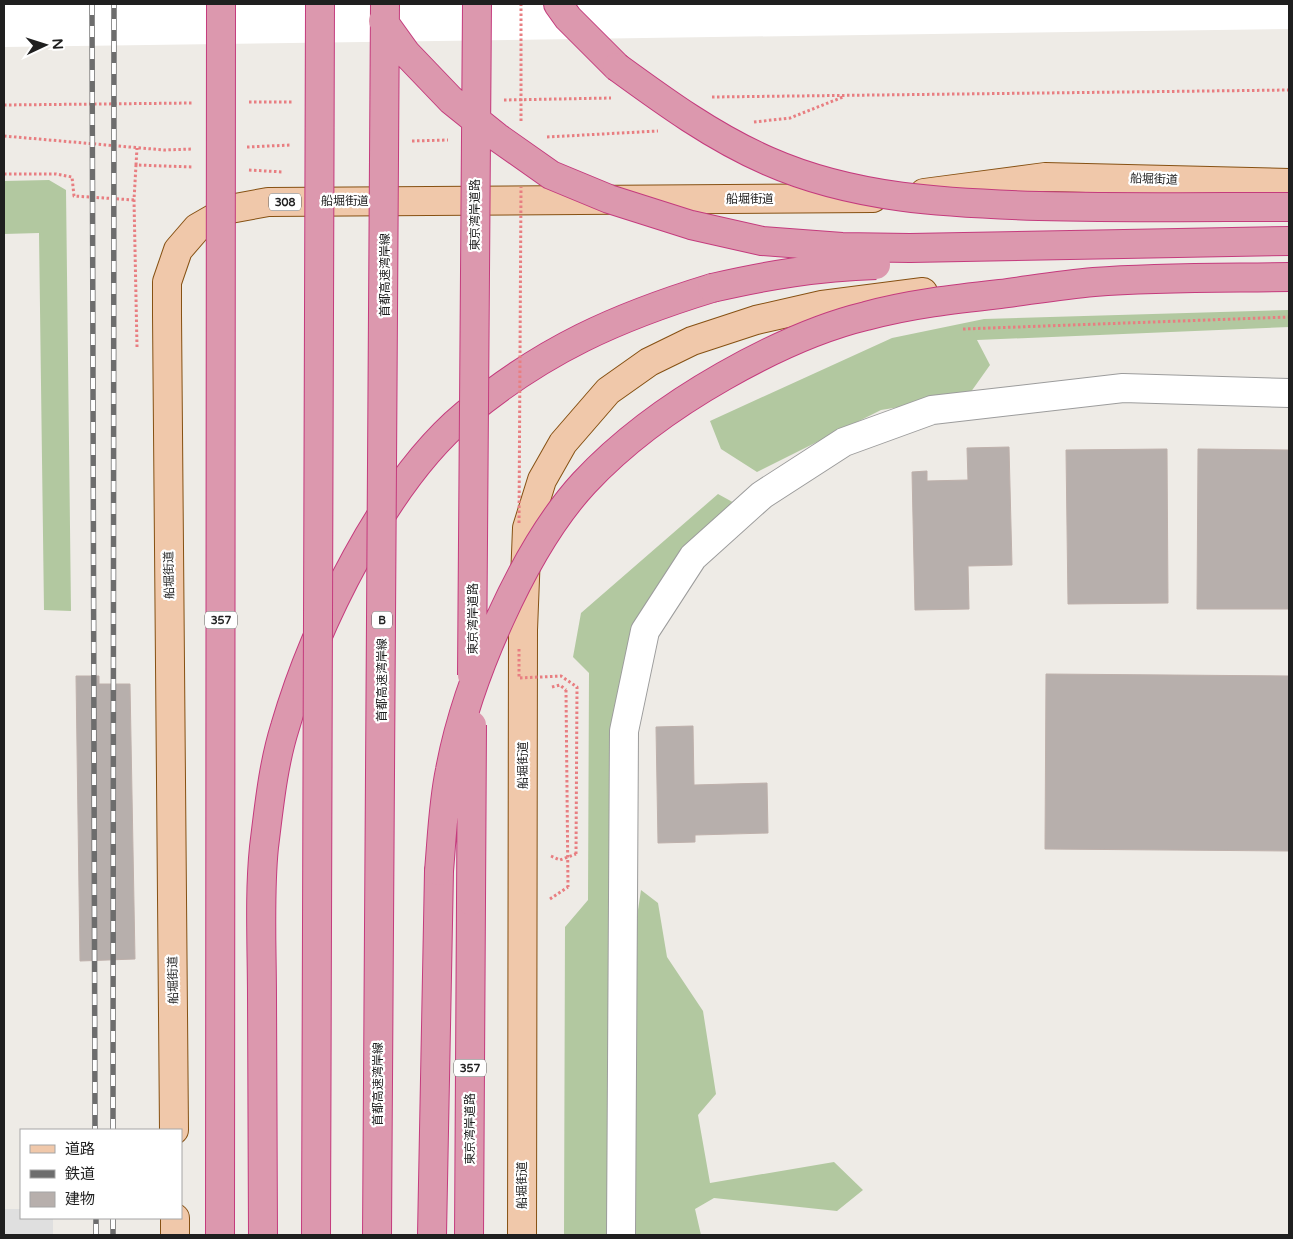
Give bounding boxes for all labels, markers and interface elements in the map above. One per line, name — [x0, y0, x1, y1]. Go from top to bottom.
north arrow — [20, 20, 70, 70]
text: N — [49, 38, 66, 50]
street label: 船堀街道 — [1130, 171, 1178, 187]
street label: 東京湾岸道路 — [468, 179, 482, 251]
street label: 船堀街道 — [726, 192, 774, 206]
road number: 308 — [269, 193, 301, 210]
street label: 船堀街道 — [321, 194, 369, 208]
street label: 首都高速湾岸線 — [378, 233, 392, 317]
street label: 船堀街道 — [162, 551, 176, 599]
street label: 東京湾岸道路 — [466, 583, 480, 655]
road number: 357 — [205, 612, 237, 628]
road number: B — [372, 612, 392, 628]
street label: 首都高速湾岸線 — [375, 638, 389, 722]
street label: 船堀街道 — [516, 741, 530, 789]
street label: 船堀街道 — [166, 956, 180, 1004]
street label: 首都高速湾岸線 — [371, 1042, 385, 1126]
road number: 357 — [454, 1060, 486, 1076]
street label: 東京湾岸道路 — [463, 1093, 477, 1165]
legend — [20, 1129, 182, 1219]
text: 道路 — [65, 1140, 95, 1158]
street label: 船堀街道 — [515, 1161, 529, 1209]
text: 鉄道 — [65, 1165, 95, 1183]
text: 建物 — [65, 1190, 95, 1208]

